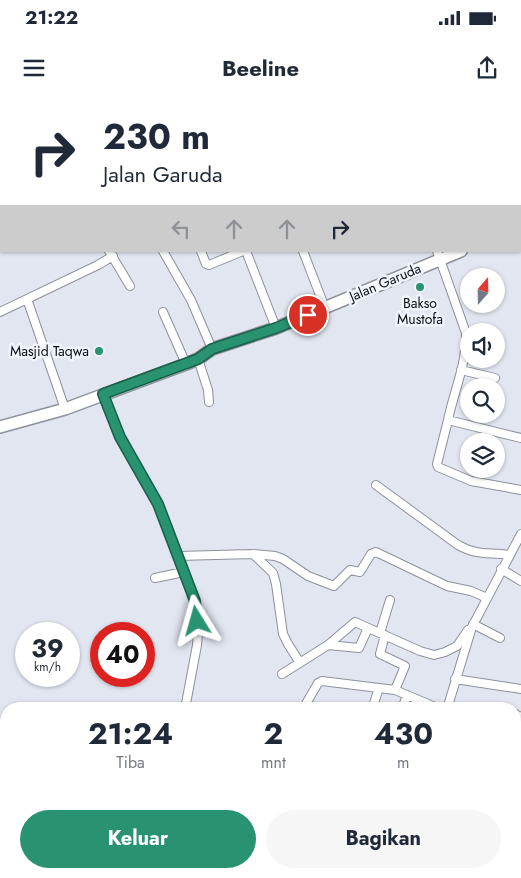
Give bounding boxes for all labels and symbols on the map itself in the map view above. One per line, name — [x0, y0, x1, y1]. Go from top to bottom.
street label: Jalan Garuda — [344, 258, 424, 307]
north arrow — [460, 268, 505, 312]
marker: Bakso Mustofa — [414, 281, 426, 293]
place label: Bakso Mustofa — [397, 293, 443, 329]
pin — [287, 294, 329, 336]
place label: Masjid Taqwa — [10, 341, 89, 361]
marker: Masjid Taqwa — [93, 345, 105, 357]
position arrow — [170, 594, 222, 646]
speed limit sign: 40 — [90, 622, 155, 687]

